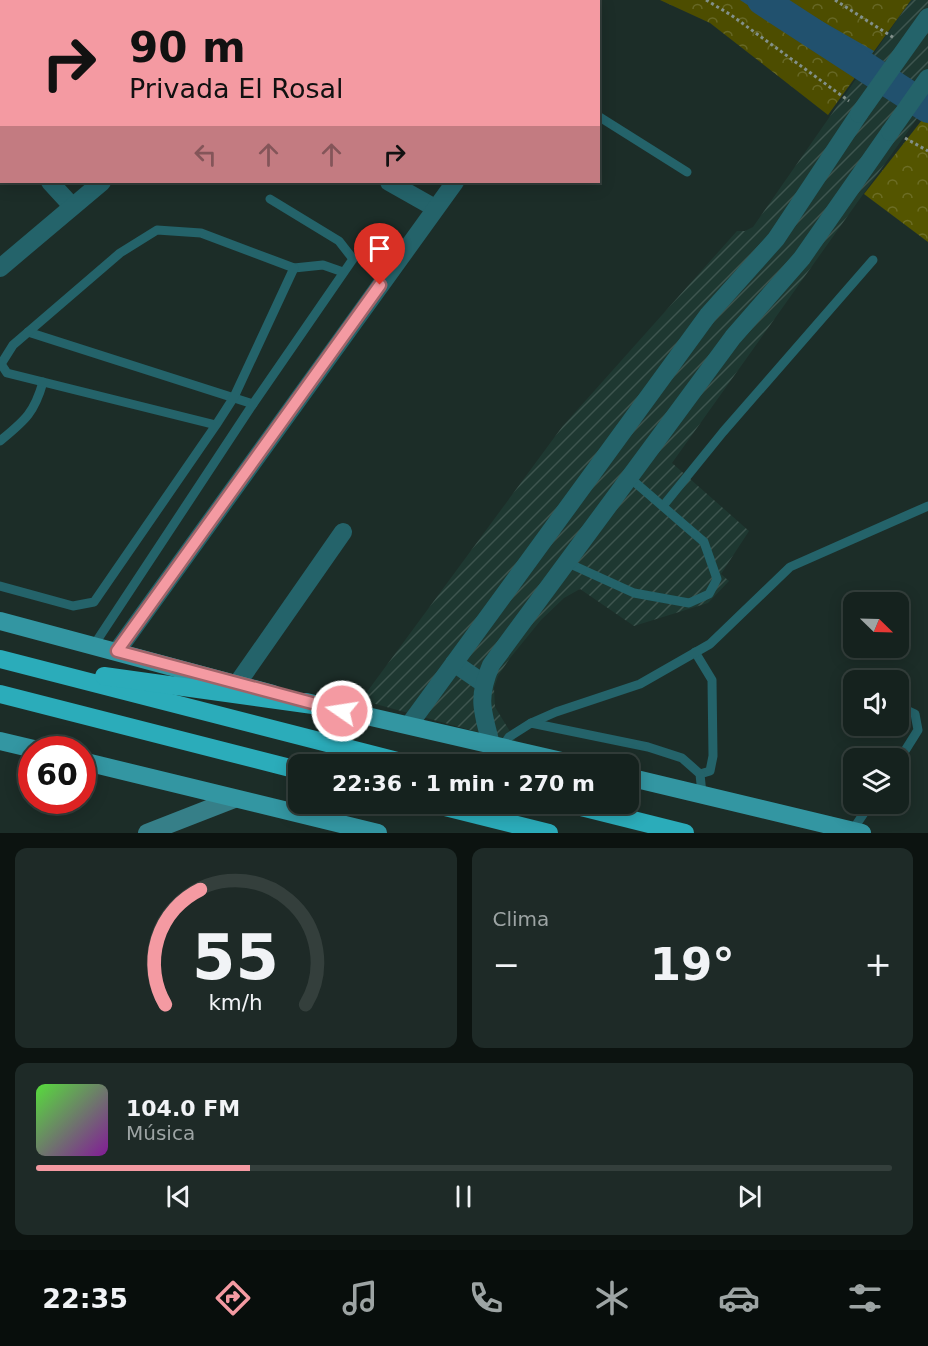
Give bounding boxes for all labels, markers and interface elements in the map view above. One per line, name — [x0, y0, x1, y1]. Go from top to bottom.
text: 90 m — [129, 23, 246, 72]
icon: right — [30, 24, 108, 102]
text: Privada El Rosal — [129, 73, 344, 104]
icon: left — [189, 138, 222, 171]
icon: ahead — [252, 138, 285, 171]
icon: ahead — [315, 138, 348, 171]
icon: right — [378, 138, 411, 171]
pin — [354, 223, 405, 285]
icon: arrive — [363, 232, 396, 265]
north arrow — [843, 592, 909, 658]
map controls — [843, 592, 909, 814]
button: sound — [843, 670, 909, 736]
position arrow — [310, 679, 374, 743]
speed limit sign: 60 — [18, 736, 96, 814]
button: layers — [843, 748, 909, 814]
text: 22:36 · 1 min · 270 m — [332, 771, 595, 796]
text: Clima — [493, 907, 549, 931]
text: 55 — [192, 921, 279, 994]
text: 19° — [650, 938, 735, 991]
text: − — [493, 945, 520, 984]
text: + — [864, 945, 892, 984]
text: km/h — [209, 990, 263, 1015]
text: 104.0 FM — [126, 1096, 240, 1121]
text: Música — [126, 1121, 195, 1145]
icon: previous — [162, 1180, 195, 1213]
icon: pause — [447, 1180, 480, 1213]
icon: next — [733, 1180, 766, 1213]
icon: directions — [212, 1277, 254, 1319]
icon: music — [339, 1277, 381, 1319]
icon: phone — [465, 1277, 507, 1319]
icon: climate — [591, 1277, 633, 1319]
icon: car — [718, 1277, 760, 1319]
icon: filters — [844, 1277, 886, 1319]
text: 22:35 — [42, 1283, 128, 1314]

